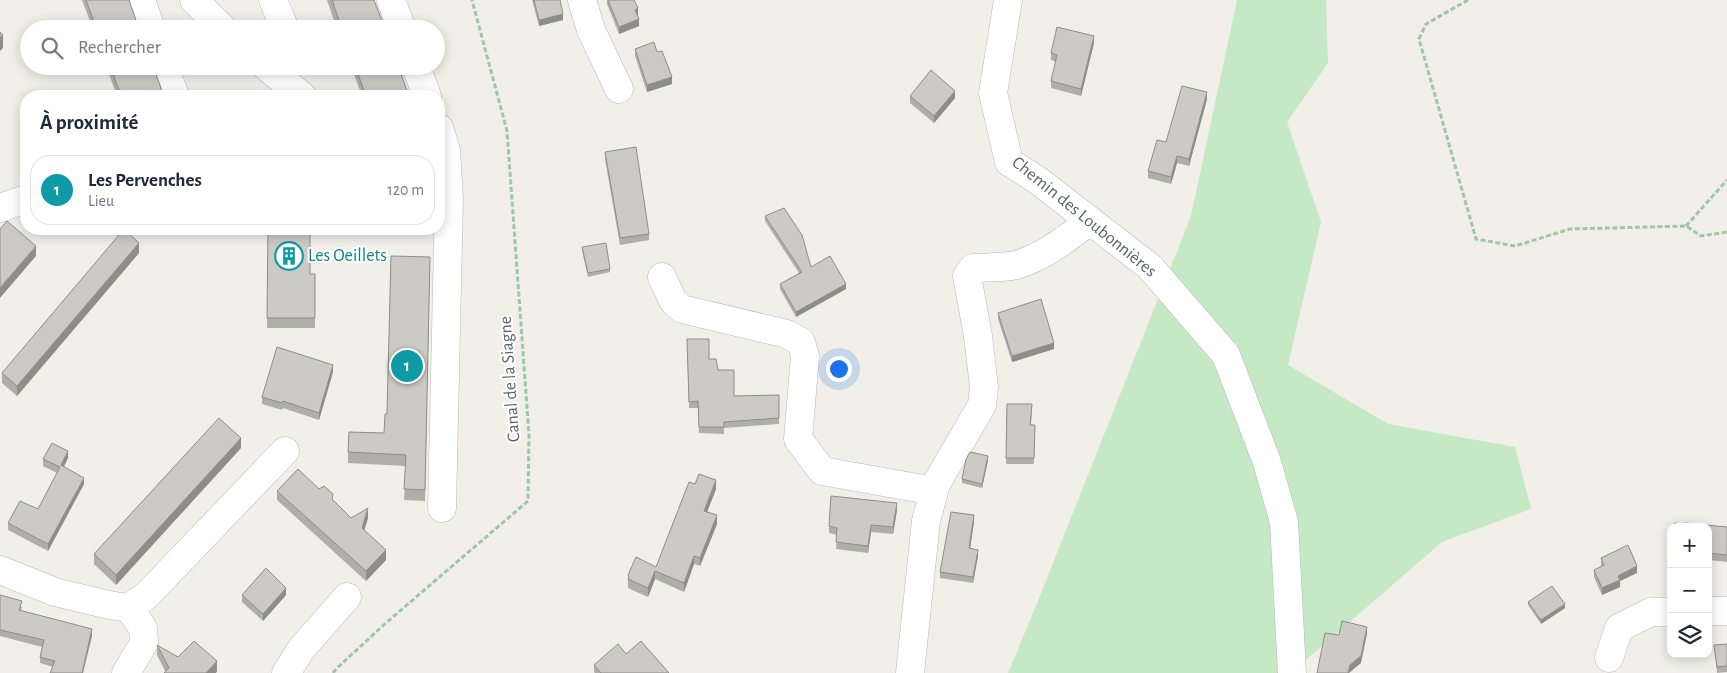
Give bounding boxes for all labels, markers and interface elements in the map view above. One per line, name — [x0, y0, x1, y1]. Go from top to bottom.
search box — [20, 20, 445, 75]
icon: search — [38, 34, 66, 62]
text: Rechercher — [78, 38, 161, 57]
text: À proximité — [40, 112, 138, 133]
street label: Chemin des Loubonnières — [1008, 153, 1160, 281]
text: Les Pervenches — [88, 171, 202, 190]
text: 1 — [54, 182, 60, 198]
text: 120 m — [387, 182, 424, 198]
text: Lieu — [88, 193, 114, 209]
building icon: Les Oeillets — [274, 241, 304, 271]
place label: Les Oeillets — [308, 247, 387, 265]
street label: Canal de la Siagne — [497, 315, 523, 443]
pin: 1 — [391, 347, 423, 385]
your location — [826, 356, 852, 382]
map controls — [1667, 523, 1712, 658]
button: + — [1667, 523, 1712, 568]
button: − — [1667, 568, 1712, 613]
button: layers — [1667, 613, 1712, 658]

